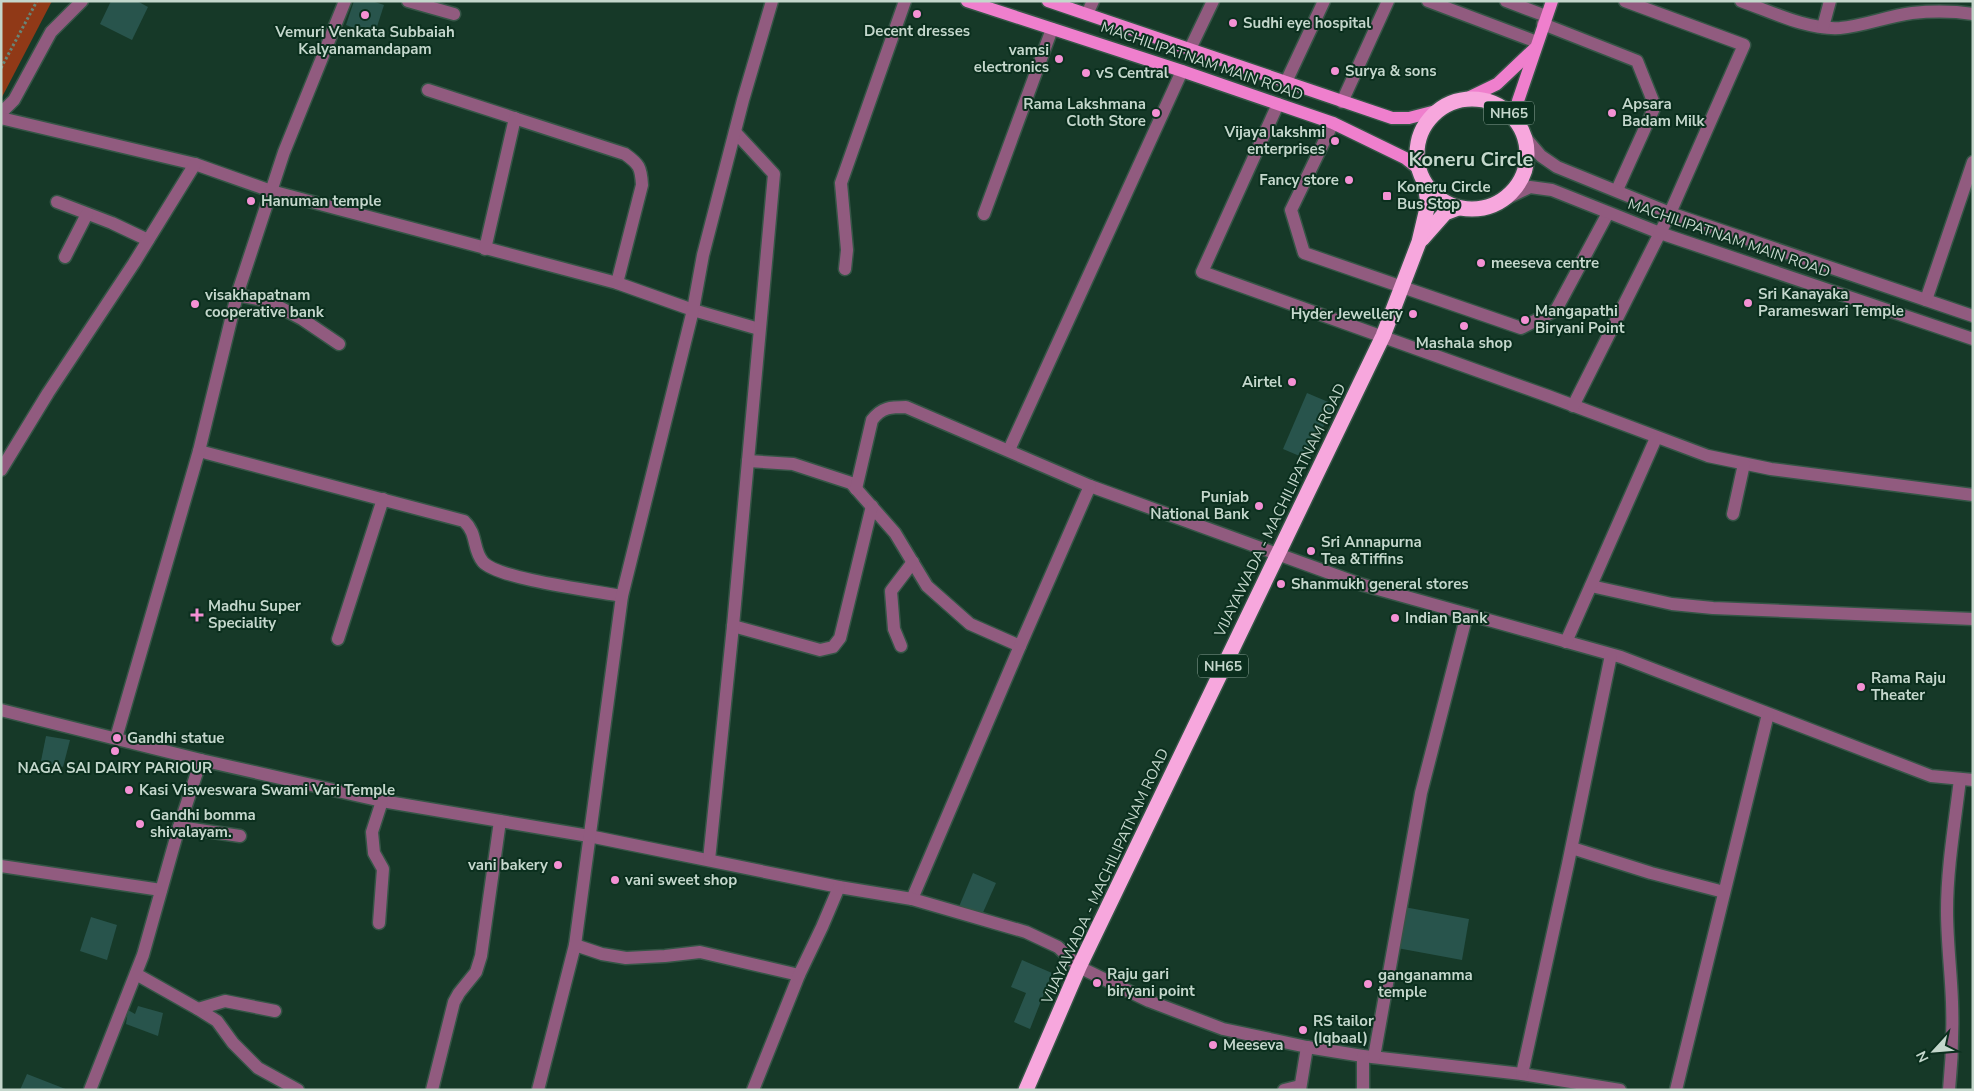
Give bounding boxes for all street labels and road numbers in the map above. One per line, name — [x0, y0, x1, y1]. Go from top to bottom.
street label: MACHILIPATNAM MAIN ROAD — [1098, 17, 1306, 105]
road number: NH65 — [1484, 102, 1534, 125]
street label: MACHILIPATNAM MAIN ROAD — [1625, 194, 1833, 282]
street label: VIJAYAWADA - MACHILIPATNAM ROAD — [1209, 380, 1350, 641]
road number: NH65 — [1198, 654, 1248, 678]
street label: VIJAYAWADA - MACHILIPATNAM ROAD — [1036, 745, 1173, 1008]

